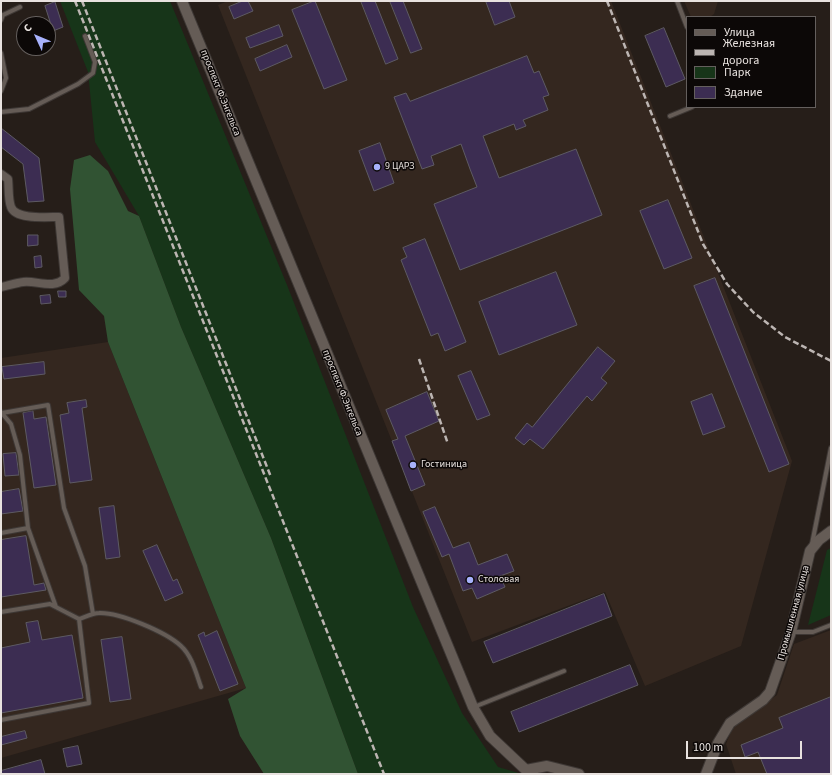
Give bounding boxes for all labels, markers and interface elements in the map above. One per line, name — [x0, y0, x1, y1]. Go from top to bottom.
north arrow — [16, 16, 56, 56]
legend — [686, 16, 816, 108]
text: С — [20, 20, 35, 36]
text: Улица — [724, 24, 755, 41]
text: Железная дорога — [723, 35, 775, 69]
street label: проспект Ф.Энгельса — [197, 48, 243, 138]
text: Парк — [724, 64, 750, 81]
text: Здание — [724, 84, 763, 101]
place label: 9 ЦАРЗ — [385, 161, 414, 173]
marker: 9 ЦАРЗ — [372, 162, 382, 172]
street label: проспект Ф.Энгельса — [319, 348, 365, 438]
place label: Гостиница — [421, 459, 467, 471]
marker: Гостиница — [408, 460, 418, 470]
street label: Промышленная улица — [776, 564, 812, 662]
place label: Столовая — [478, 574, 519, 586]
marker: Столовая — [465, 575, 475, 585]
scale bar — [688, 733, 804, 759]
text: 100 m — [693, 739, 723, 756]

